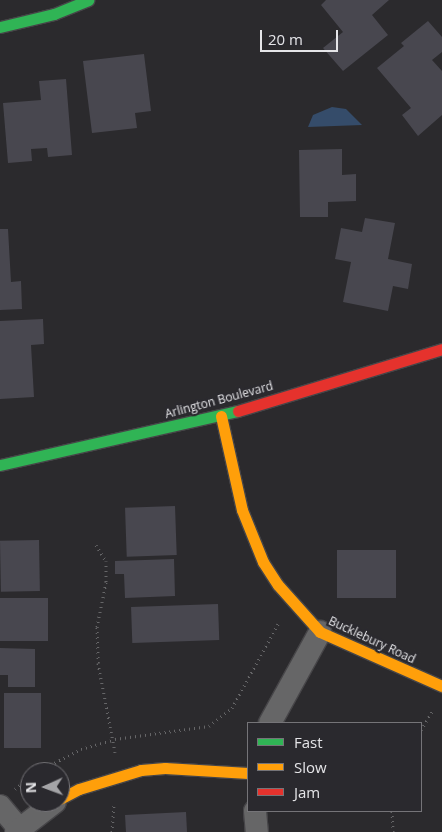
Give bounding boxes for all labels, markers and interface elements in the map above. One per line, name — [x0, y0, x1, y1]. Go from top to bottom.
scale bar — [262, 20, 340, 52]
text: 20 m — [268, 29, 303, 49]
street label: Arlington Boulevard — [163, 379, 275, 421]
street label: Bucklebury Road — [326, 614, 418, 666]
legend — [247, 722, 422, 812]
text: Fast — [294, 732, 323, 752]
text: Slow — [294, 757, 327, 777]
north arrow — [20, 762, 70, 812]
text: N — [21, 781, 40, 794]
text: Jam — [294, 782, 320, 802]

